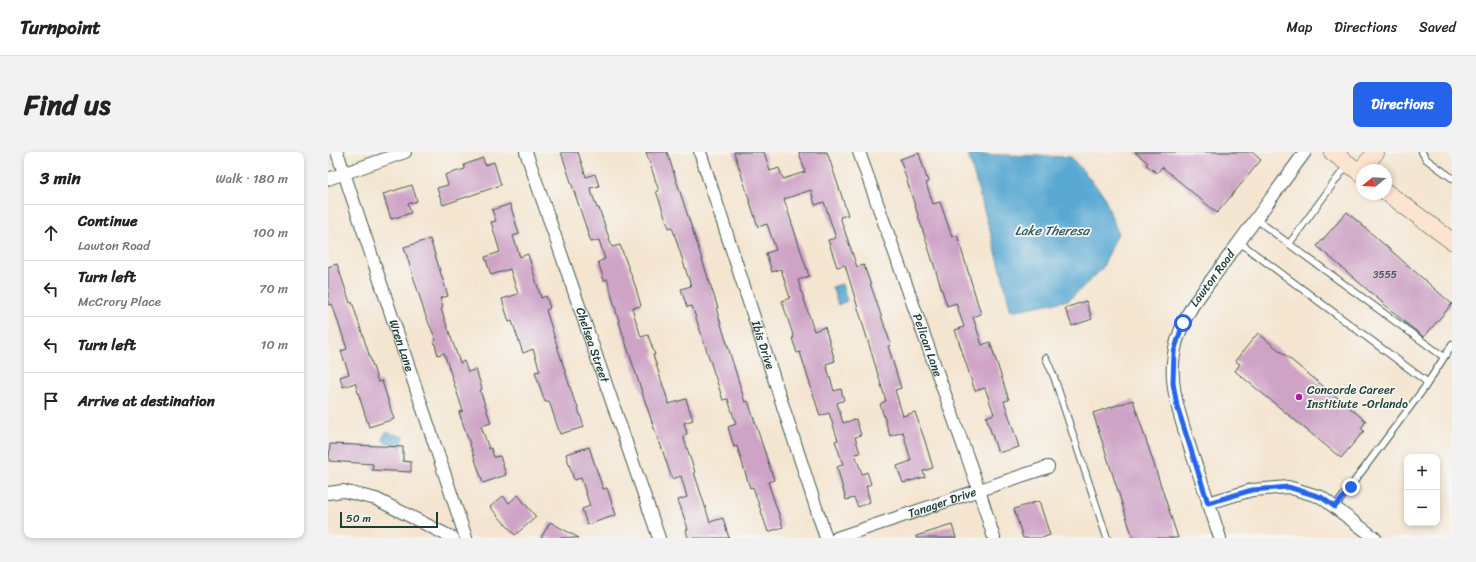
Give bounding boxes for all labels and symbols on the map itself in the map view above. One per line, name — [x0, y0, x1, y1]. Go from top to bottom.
north arrow — [1356, 164, 1392, 200]
water label: Lake Theresa — [1015, 219, 1090, 242]
street label: Lawton Road — [1184, 244, 1242, 312]
house number: 3555 — [1373, 266, 1397, 284]
street label: Chelsea Street — [569, 304, 616, 387]
street label: Pelican Lane — [906, 310, 949, 380]
route start — [1174, 314, 1192, 332]
street label: Wren Lane — [383, 316, 421, 375]
street label: Ibis Drive — [744, 317, 781, 372]
place label: Concorde Career Institiute -Orlando — [1306, 379, 1408, 415]
marker: Concorde Career Institiute -Orlando — [1294, 392, 1304, 402]
route end — [1342, 478, 1360, 496]
street label: Tanager Drive — [905, 481, 979, 524]
scale bar — [340, 510, 438, 529]

